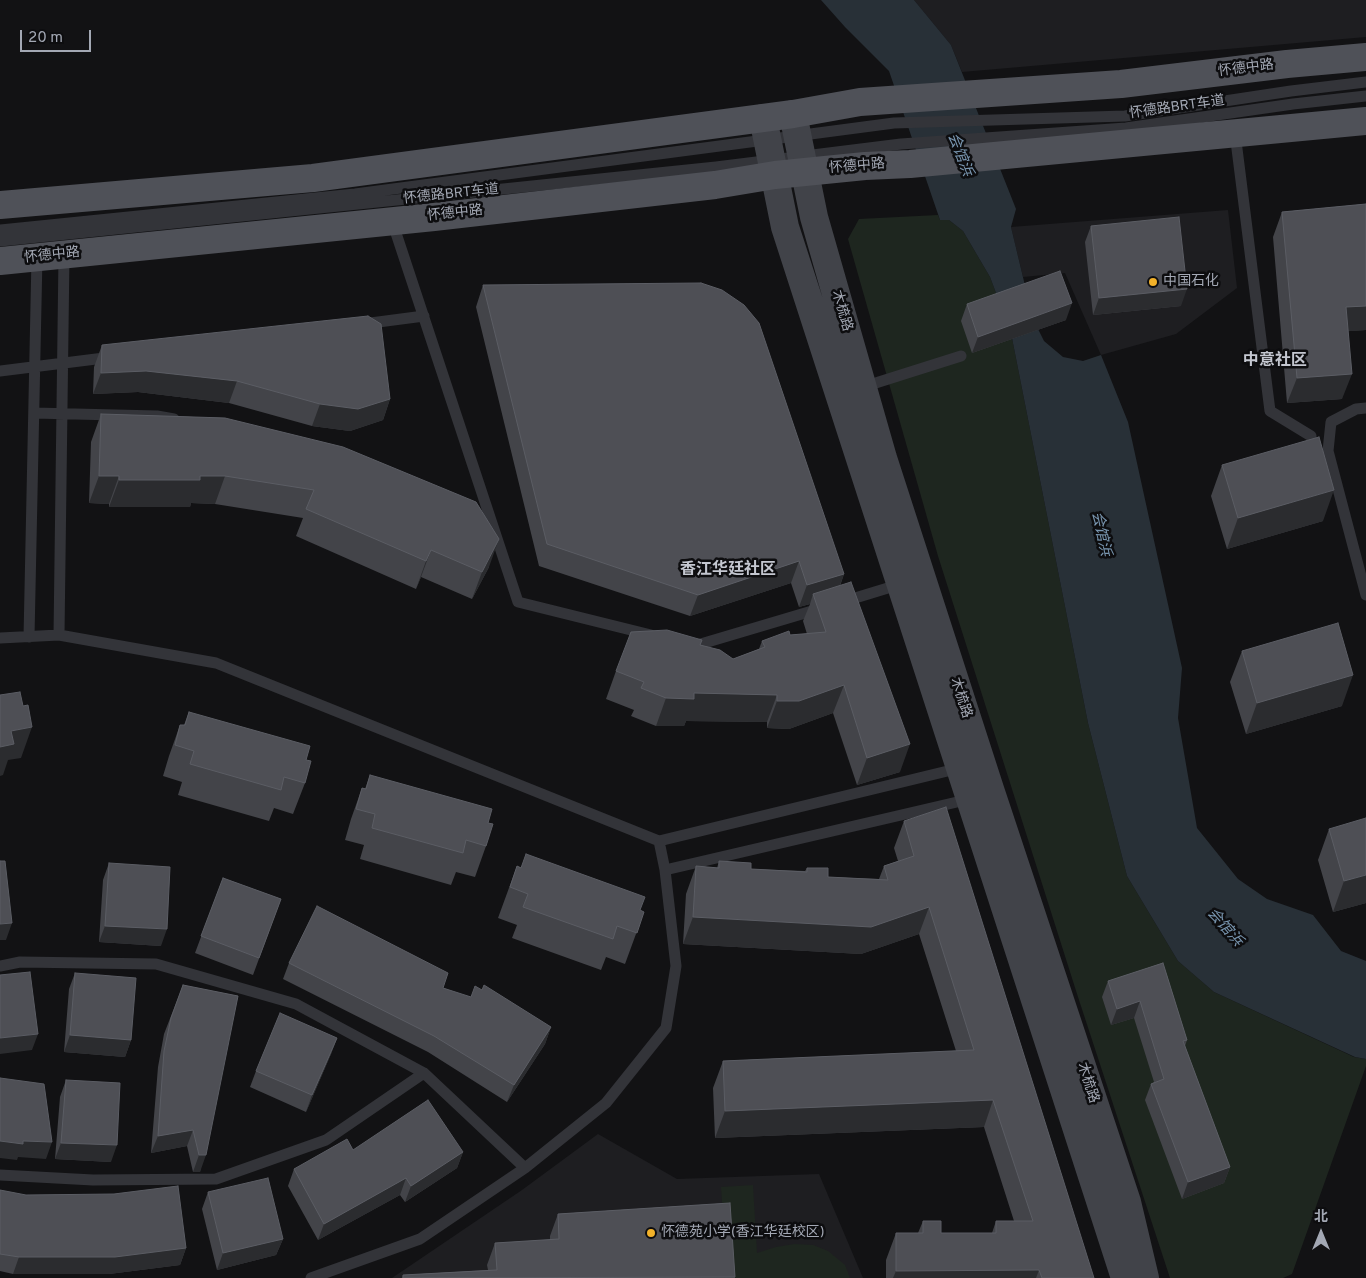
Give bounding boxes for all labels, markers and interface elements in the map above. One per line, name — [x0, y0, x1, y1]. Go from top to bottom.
scale bar — [22, 20, 94, 52]
text: 20 m — [28, 29, 63, 48]
street label: 怀德中路 — [1217, 57, 1275, 81]
street label: 怀德路BRT车道 — [1128, 93, 1226, 123]
water label: 会馆浜 — [943, 131, 975, 179]
street label: 怀德中路 — [828, 156, 886, 178]
street label: 怀德路BRT车道 — [402, 182, 500, 208]
street label: 怀德中路 — [426, 203, 484, 225]
street label: 怀德中路 — [23, 245, 81, 267]
place label: 中国石化 — [1163, 274, 1219, 290]
marker: 中国石化 — [1147, 276, 1159, 288]
street label: 木梳路 — [827, 288, 855, 334]
district label: 中意社区 — [1243, 352, 1307, 372]
water label: 会馆浜 — [1087, 510, 1113, 558]
district label: 香江华廷社区 — [680, 561, 776, 581]
street label: 木梳路 — [946, 675, 974, 721]
water label: 会馆浜 — [1202, 905, 1246, 951]
street label: 木梳路 — [1073, 1060, 1101, 1106]
north arrow — [1296, 1208, 1346, 1258]
text: 北 — [1314, 1209, 1328, 1226]
place label: 怀德苑小学(香江华廷校区) — [661, 1225, 825, 1241]
marker: 怀德苑小学(香江华廷校区) — [645, 1227, 657, 1239]

